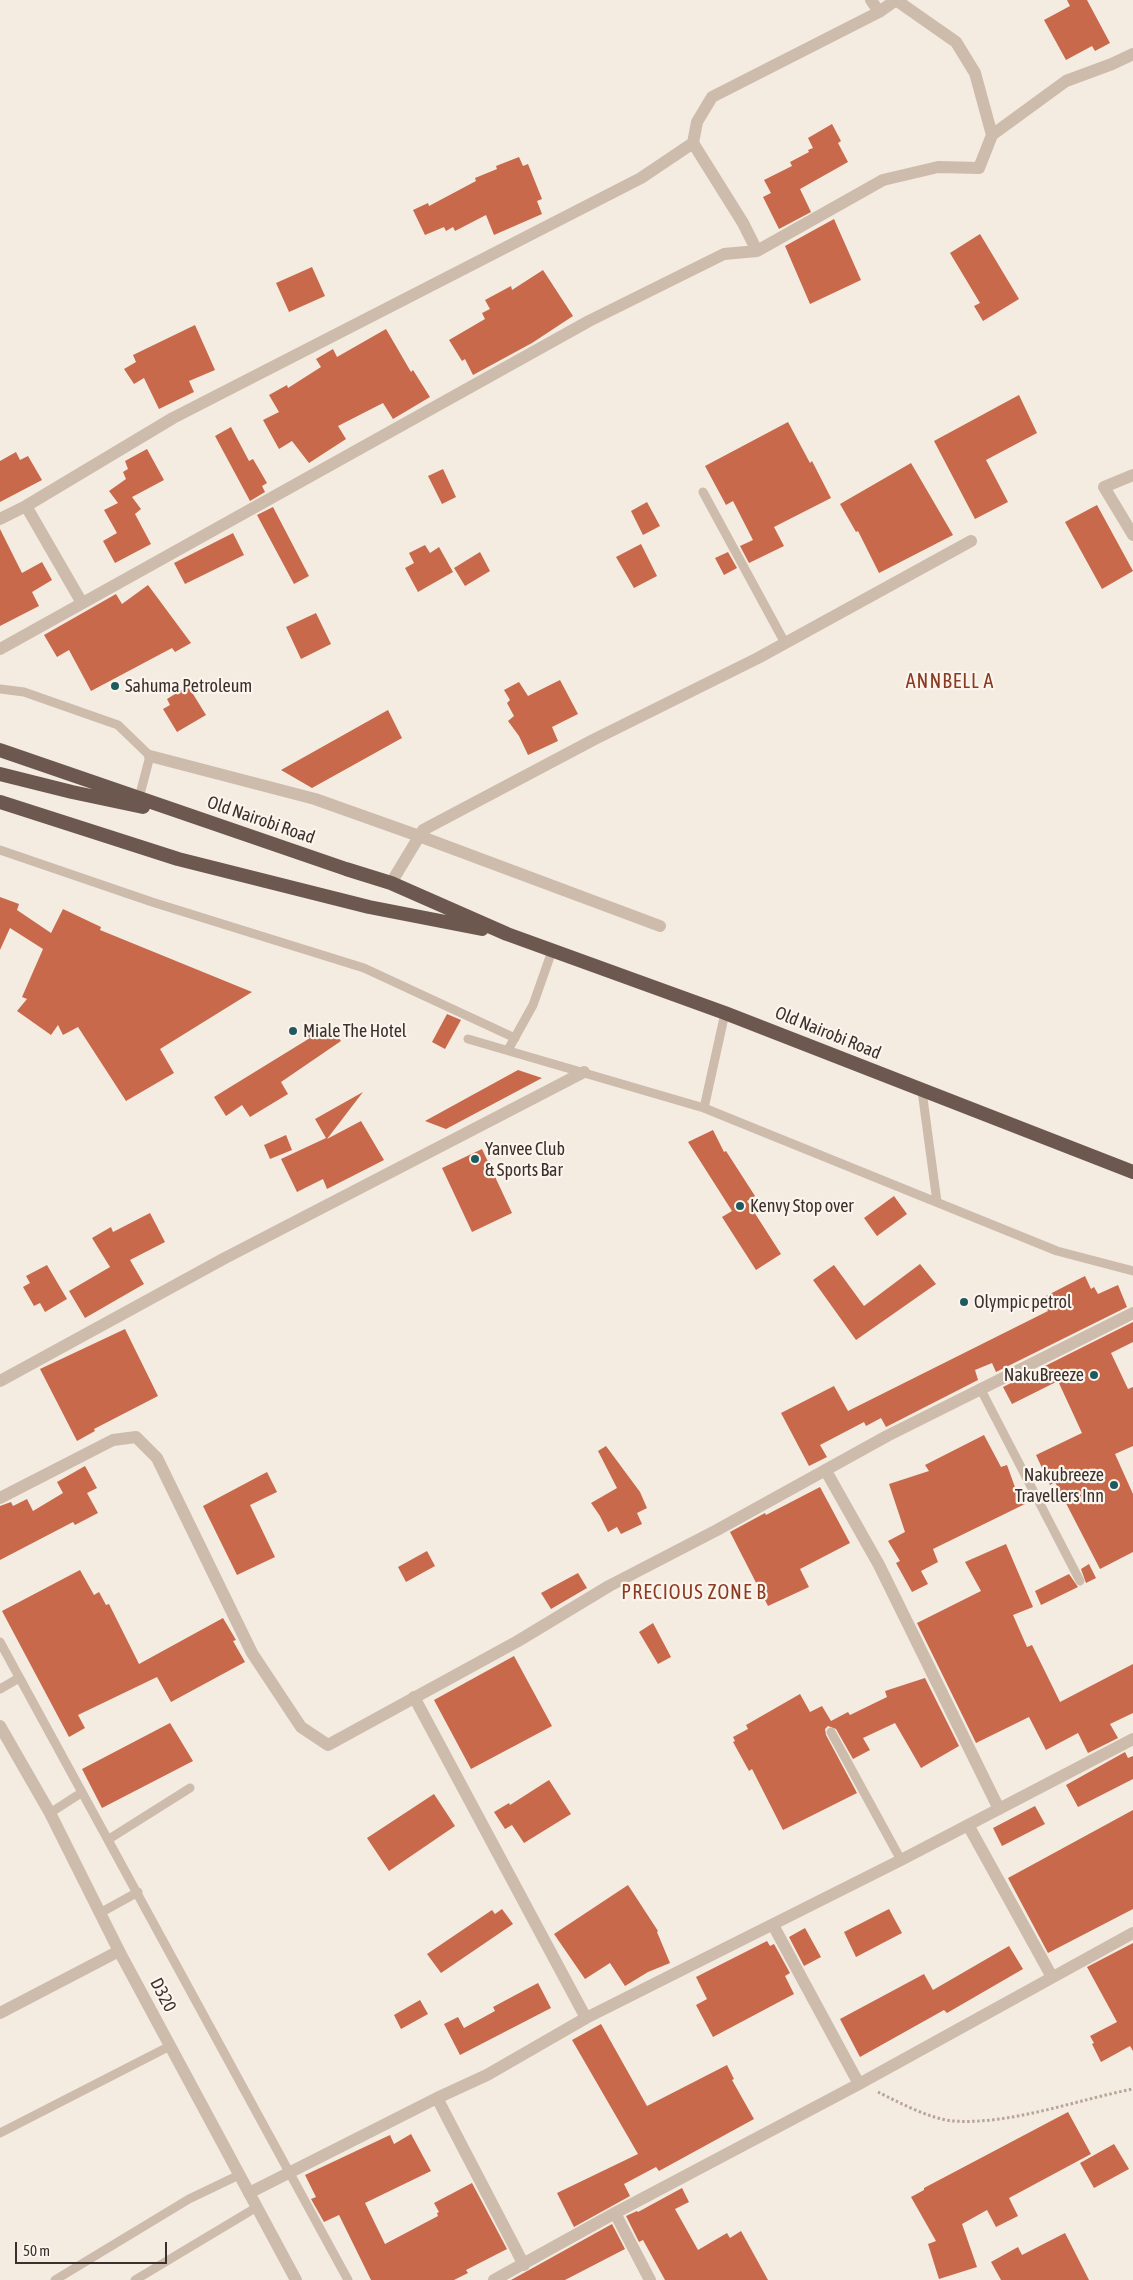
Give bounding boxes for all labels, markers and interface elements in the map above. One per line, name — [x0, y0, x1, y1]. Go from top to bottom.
district label: ANNBELL A — [905, 670, 995, 694]
place label: Sahuma Petroleum — [125, 675, 252, 697]
marker: Sahuma Petroleum — [109, 680, 121, 692]
street label: Old Nairobi Road — [204, 791, 318, 849]
street label: Old Nairobi Road — [772, 1002, 884, 1064]
place label: Miale The Hotel — [303, 1020, 407, 1042]
marker: Miale The Hotel — [287, 1025, 299, 1037]
place label: Yanvee Club & Sports Bar — [485, 1138, 565, 1180]
marker: Yanvee Club & Sports Bar — [469, 1153, 481, 1165]
place label: Kenvy Stop over — [750, 1195, 854, 1217]
marker: Kenvy Stop over — [734, 1200, 746, 1212]
place label: Olympic petrol — [974, 1291, 1072, 1313]
marker: Olympic petrol — [958, 1296, 970, 1308]
place label: NakuBreeze — [1004, 1364, 1084, 1386]
marker: NakuBreeze — [1088, 1369, 1100, 1381]
place label: Nakubreeze Travellers Inn — [1015, 1464, 1104, 1506]
marker: Nakubreeze Travellers Inn — [1108, 1479, 1120, 1491]
district label: PRECIOUS ZONE B — [619, 1581, 769, 1605]
street label: D320 — [145, 1974, 181, 2016]
scale bar — [18, 2232, 170, 2264]
text: 50 m — [23, 2242, 50, 2259]

